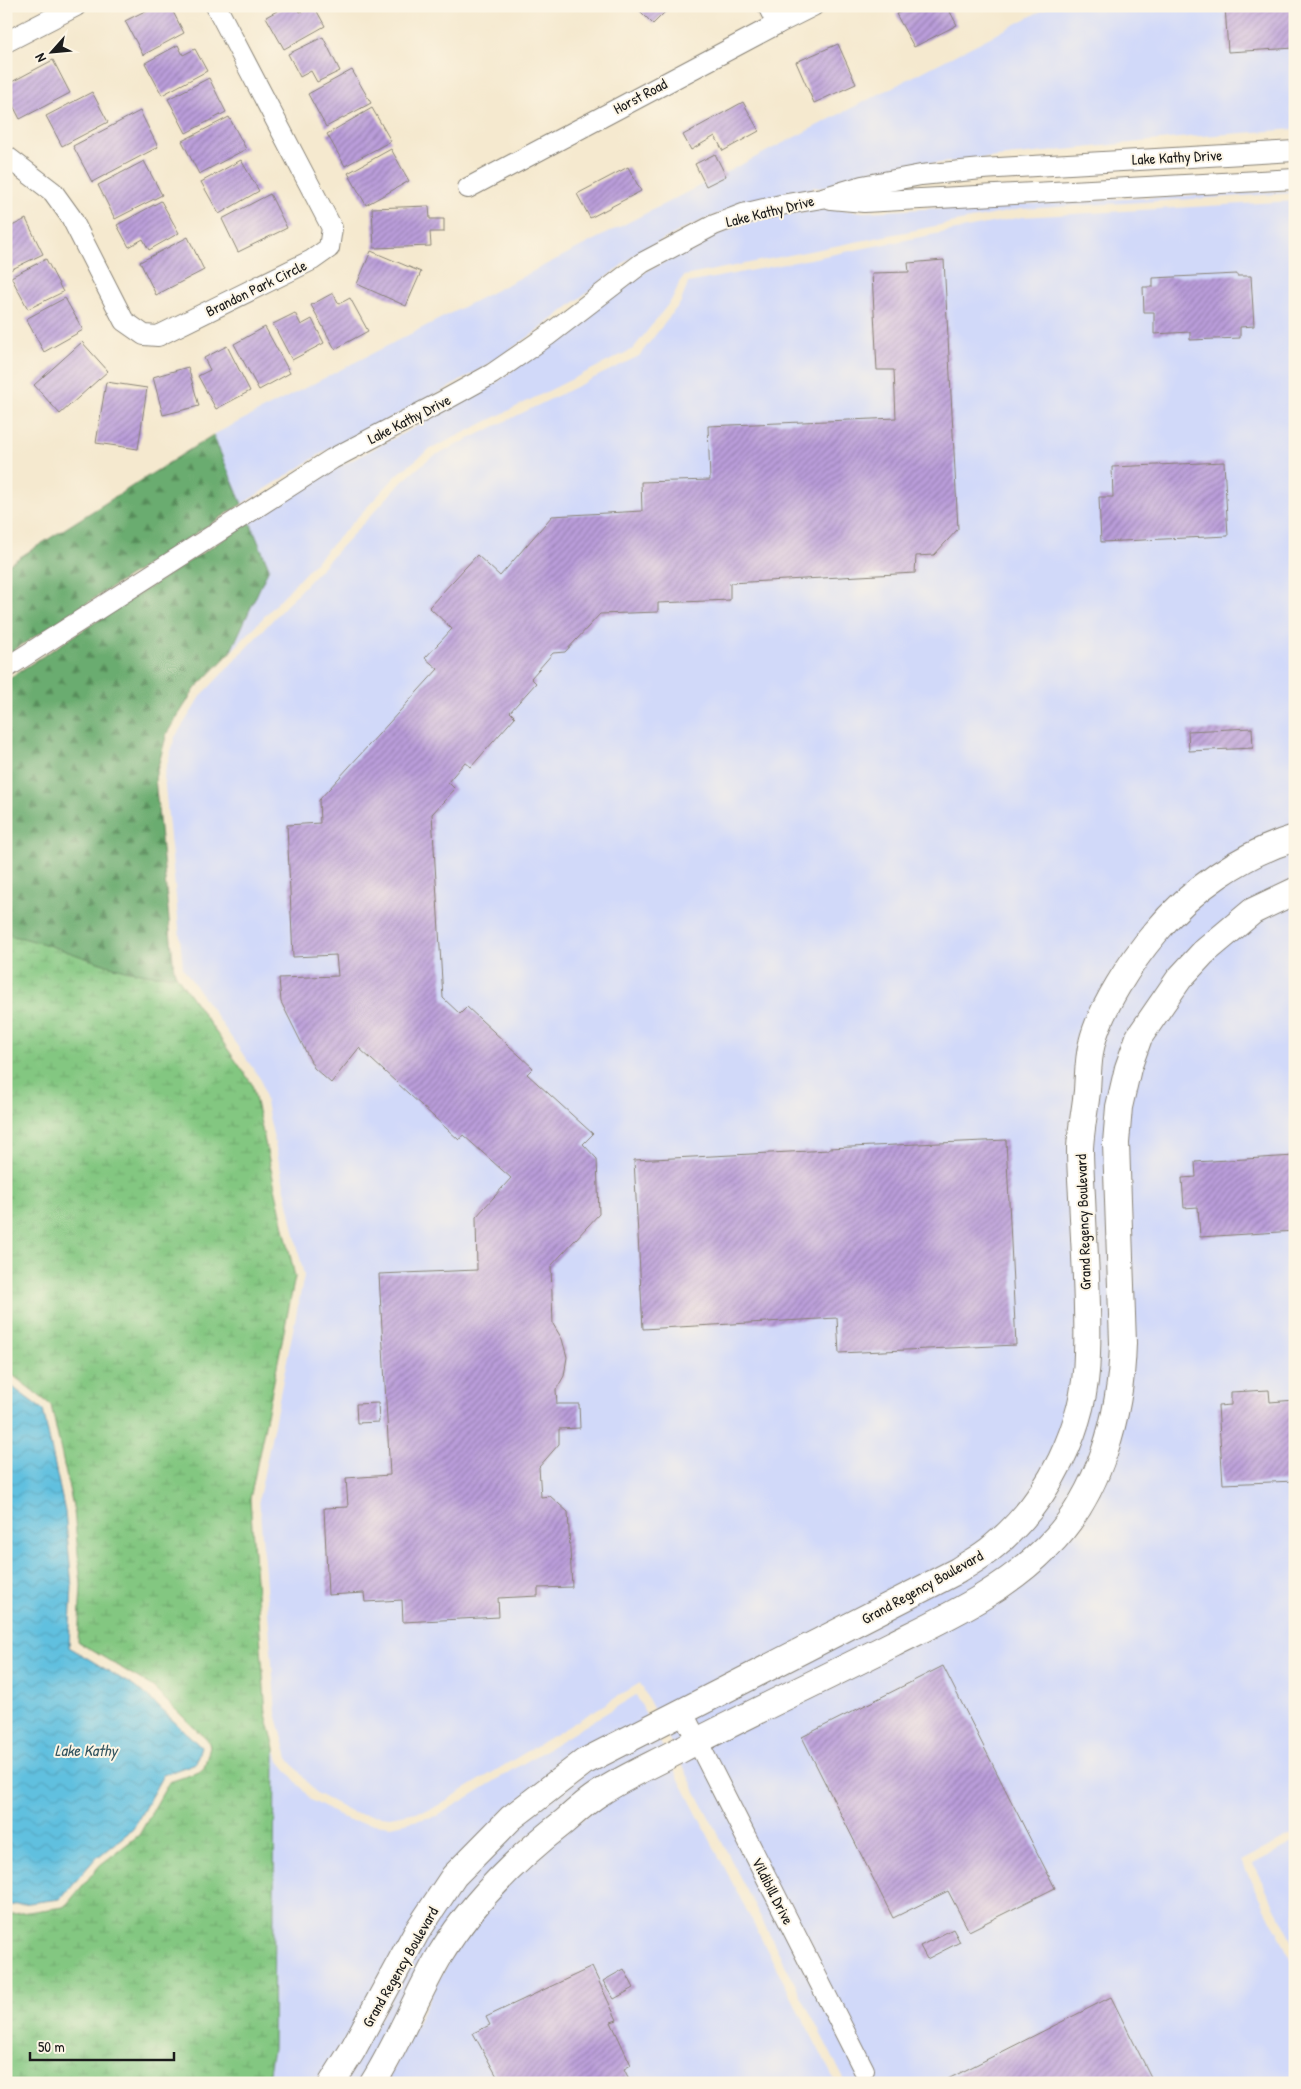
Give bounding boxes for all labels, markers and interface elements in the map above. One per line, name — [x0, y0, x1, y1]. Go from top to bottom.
north arrow — [28, 28, 78, 78]
text: N — [30, 50, 50, 66]
street label: Horst Road — [610, 73, 671, 119]
street label: Lake Kathy Drive — [1131, 144, 1223, 170]
street label: Lake Kathy Drive — [724, 190, 816, 232]
street label: Brandon Park Circle — [202, 254, 310, 322]
street label: Lake Kathy Drive — [364, 389, 454, 449]
street label: Grand Regency Boulevard — [1070, 1154, 1096, 1290]
street label: Grand Regency Boulevard — [857, 1545, 987, 1629]
water label: Lake Kathy — [55, 1739, 120, 1761]
street label: Vildibill Drive — [747, 1854, 799, 1928]
street label: Grand Regency Boulevard — [357, 1903, 443, 2031]
scale bar — [30, 2029, 174, 2061]
text: 50 m — [38, 2036, 65, 2057]

